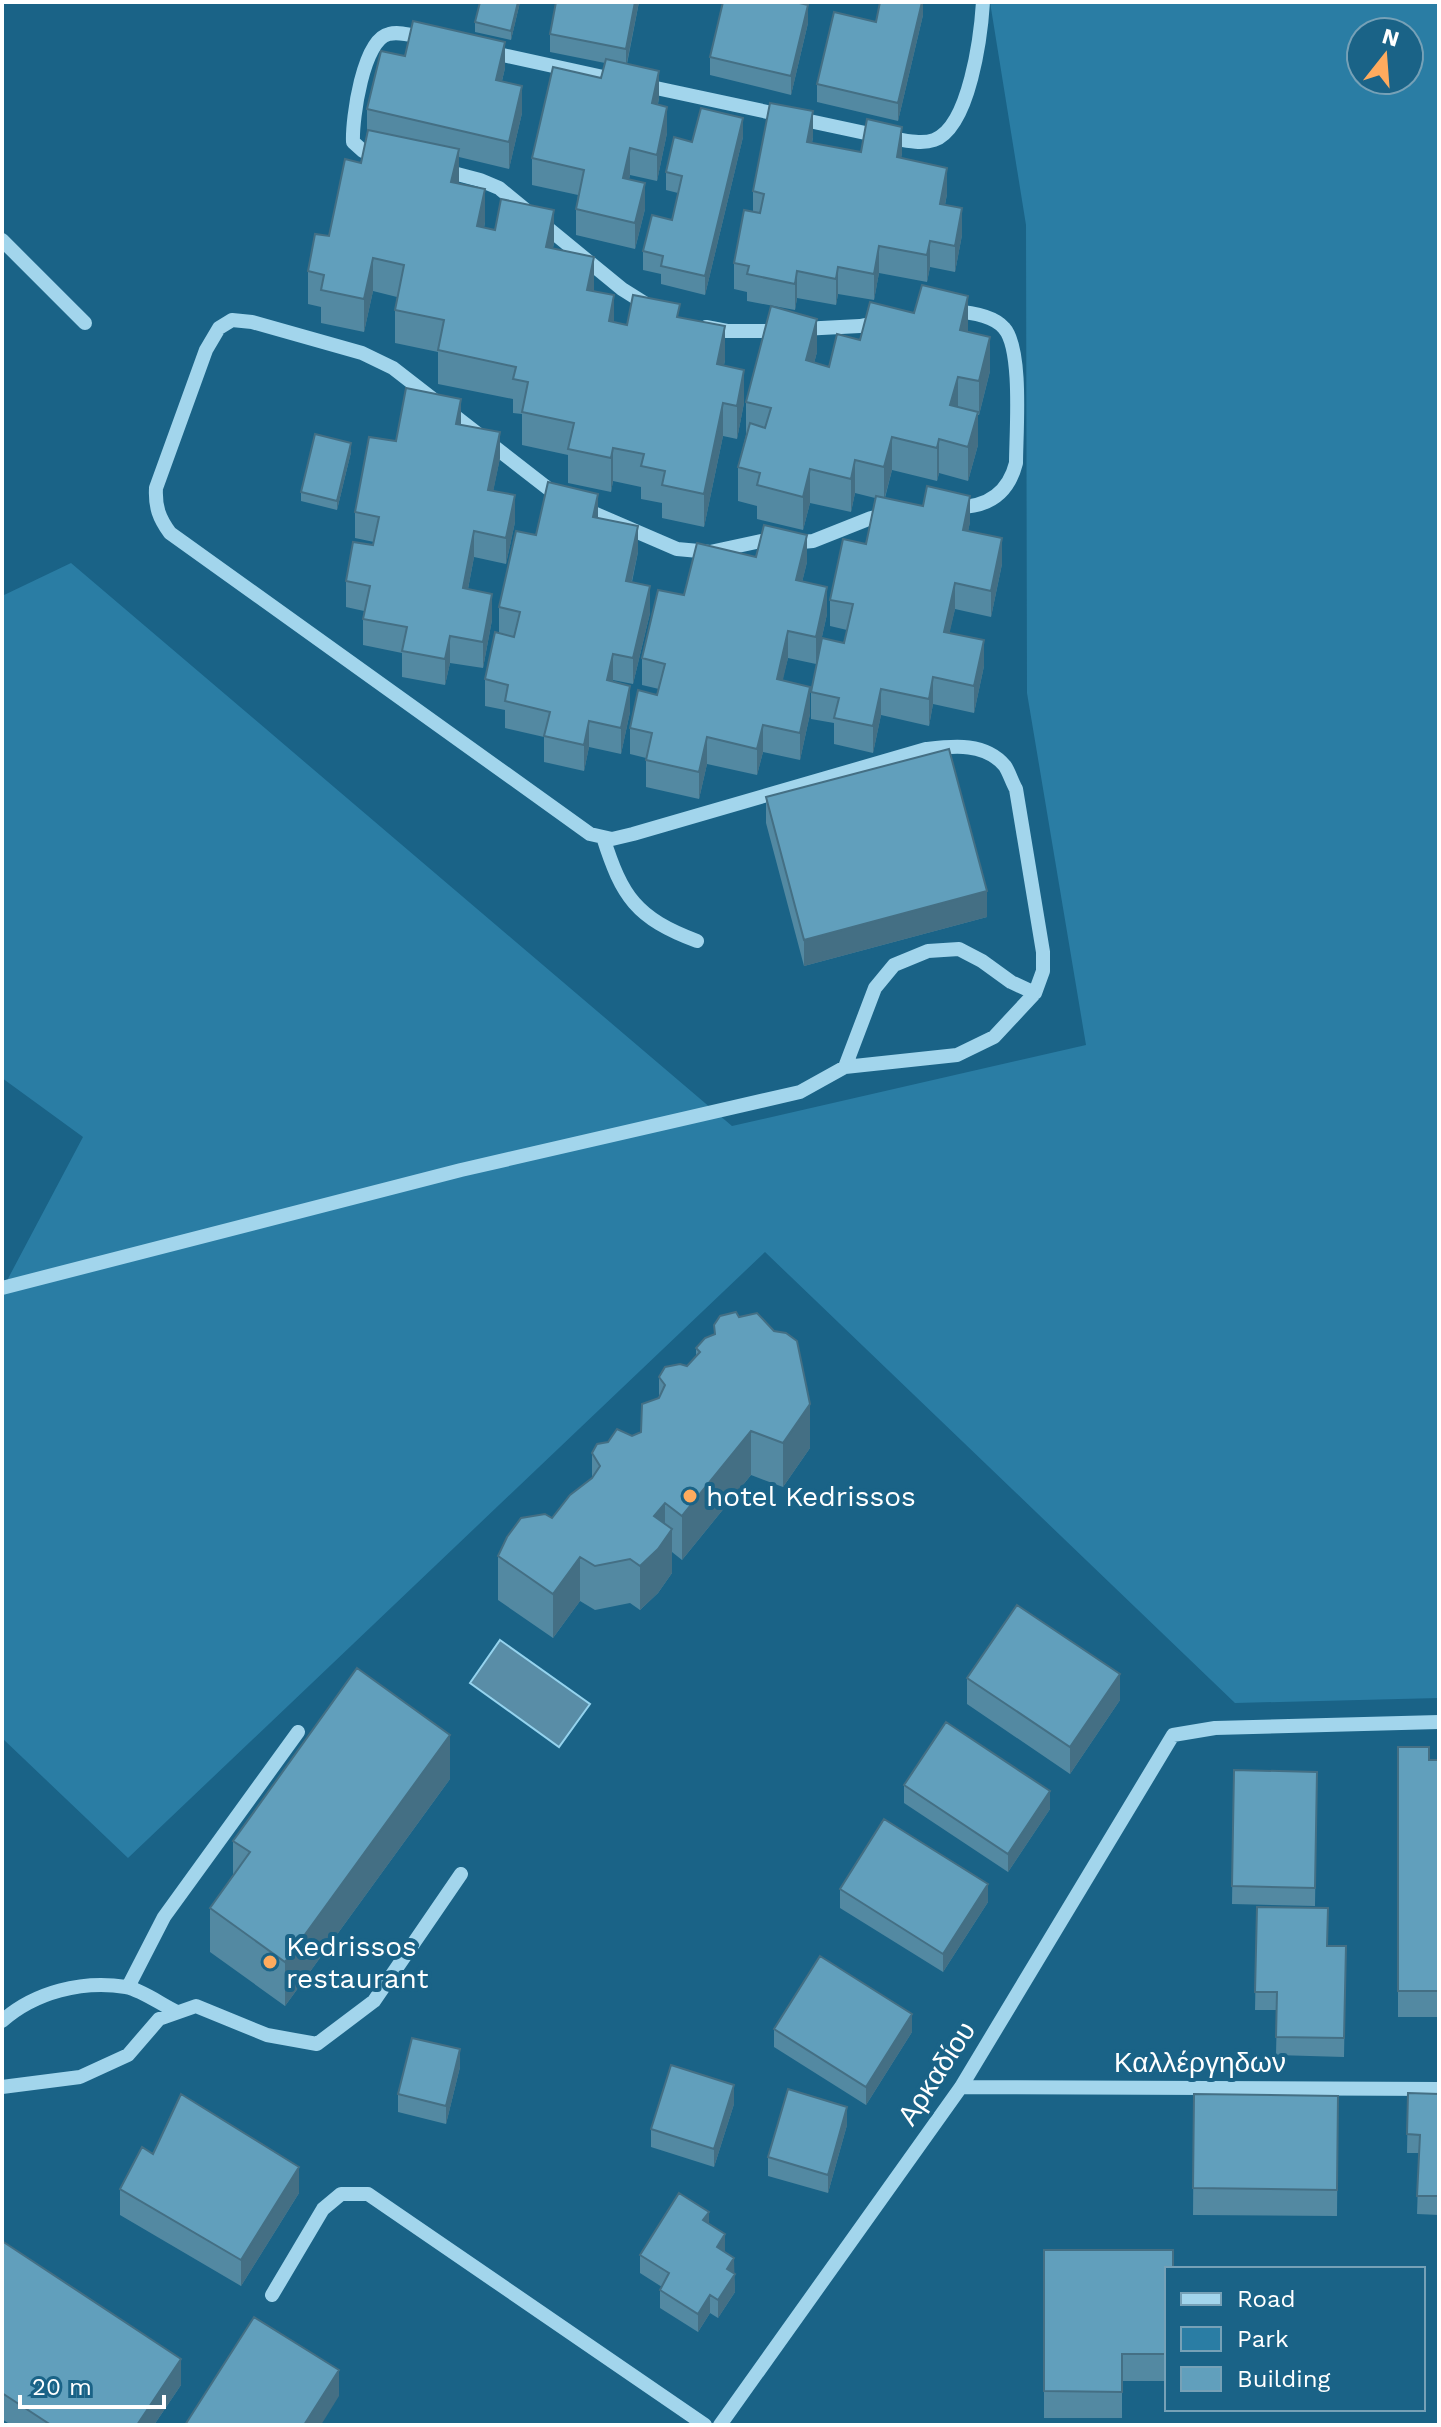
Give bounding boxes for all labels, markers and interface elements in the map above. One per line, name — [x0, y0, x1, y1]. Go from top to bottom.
north arrow — [1345, 16, 1425, 96]
text: N — [1379, 23, 1402, 52]
place label: hotel Kedrissos — [706, 1480, 916, 1513]
marker: hotel Kedrissos — [681, 1487, 699, 1505]
place label: Kedrissos restaurant — [286, 1930, 429, 1995]
marker: Kedrissos restaurant — [261, 1953, 279, 1971]
street label: Αρκαδίου — [891, 2015, 982, 2131]
street label: Καλλέργηδων — [1114, 2046, 1286, 2079]
legend — [1165, 2267, 1425, 2411]
text: Road — [1237, 2285, 1296, 2313]
text: Park — [1237, 2325, 1289, 2353]
scale bar — [20, 2359, 164, 2409]
text: Building — [1237, 2365, 1330, 2393]
text: 20 m — [32, 2373, 92, 2401]

